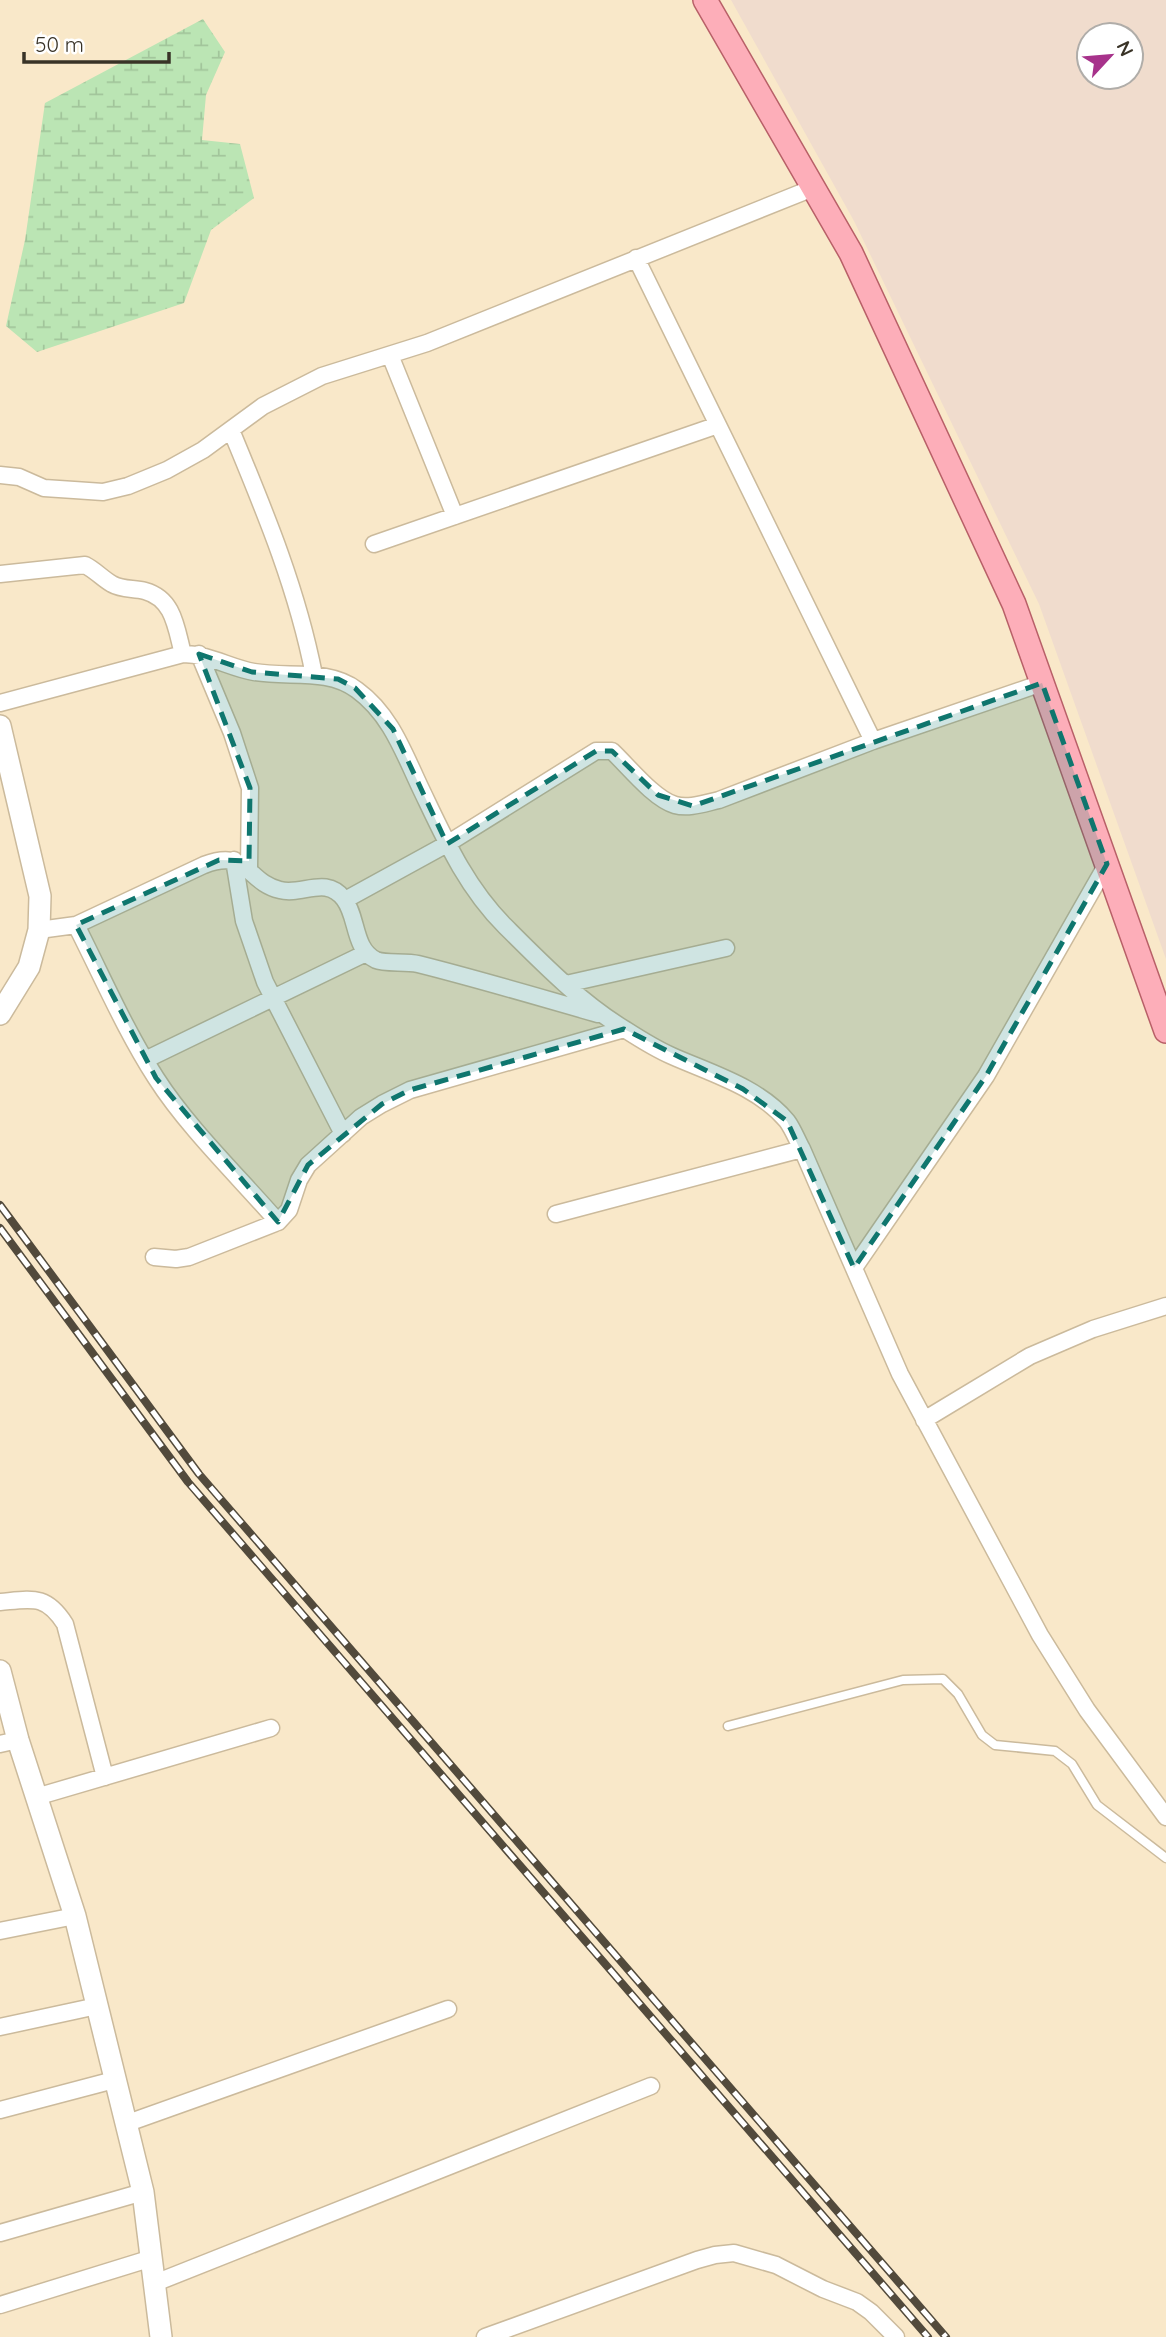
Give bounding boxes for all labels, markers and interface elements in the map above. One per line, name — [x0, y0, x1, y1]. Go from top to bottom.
scale bar — [24, 21, 170, 65]
north arrow — [1075, 21, 1145, 91]
text: 50 m — [35, 31, 84, 57]
text: N — [1111, 37, 1139, 60]

